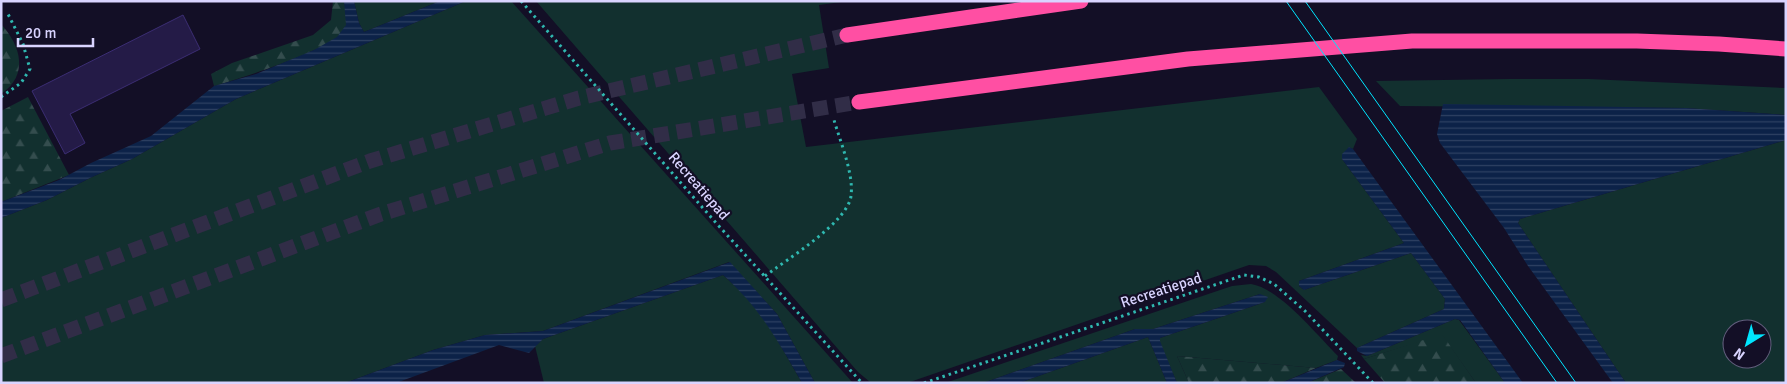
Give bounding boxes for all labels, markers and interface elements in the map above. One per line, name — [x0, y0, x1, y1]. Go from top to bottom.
scale bar — [18, 15, 92, 47]
text: 20 m — [25, 24, 56, 42]
street label: Recreatiepad — [665, 148, 733, 224]
street label: Recreatiepad — [1118, 268, 1204, 312]
north arrow — [1722, 319, 1772, 369]
text: N — [1730, 344, 1748, 364]

